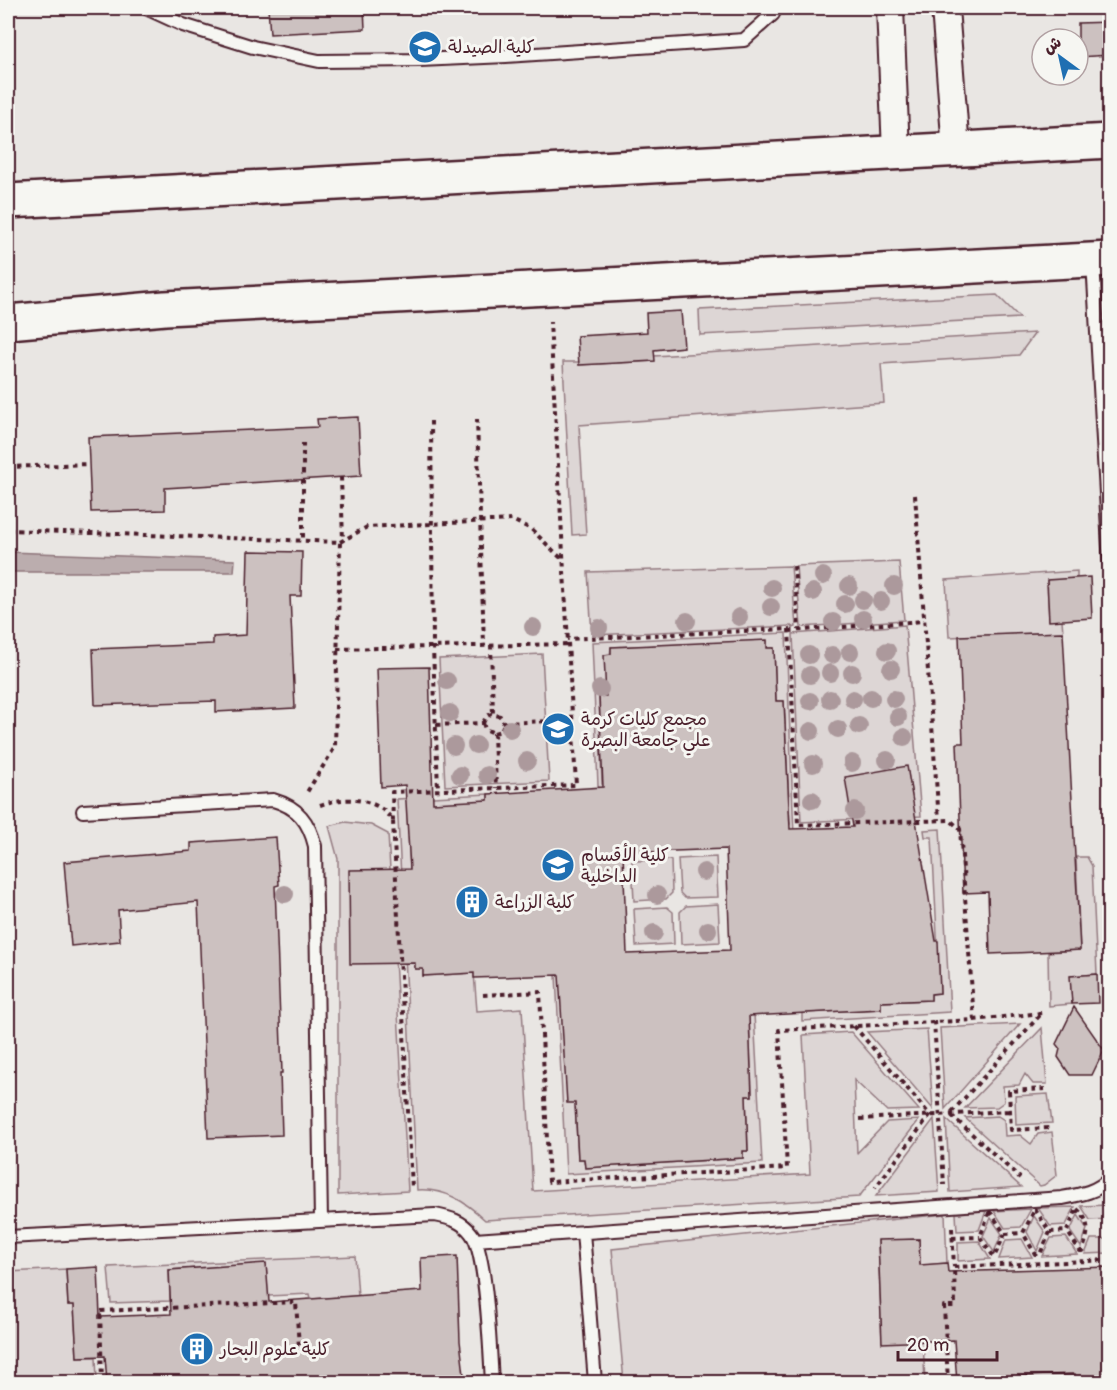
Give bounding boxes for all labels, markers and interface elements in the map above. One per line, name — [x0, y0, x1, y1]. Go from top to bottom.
north arrow — [1030, 27, 1090, 87]
school or university icon: كلية الصيدلة — [407, 29, 443, 65]
text: ش — [1040, 32, 1065, 58]
place label: كلية الصيدلة — [448, 36, 535, 59]
place label: مجمع كليات كرمة علي جامعة البصرة — [581, 708, 711, 756]
school or university icon: مجمع كليات كرمة علي جامعة البصرة — [540, 711, 576, 747]
place label: كلية الأقسام الداخلية — [581, 843, 669, 888]
school or university icon: كلية الأقسام الداخلية — [540, 847, 576, 883]
building icon: كلية الزراعة — [454, 884, 490, 920]
place label: كلية الزراعة — [495, 891, 575, 914]
scale bar — [898, 1324, 997, 1362]
building icon: كلية علوم البحار — [179, 1331, 215, 1367]
text: 20 m — [907, 1334, 949, 1357]
place label: كلية علوم البحار — [218, 1338, 330, 1363]

